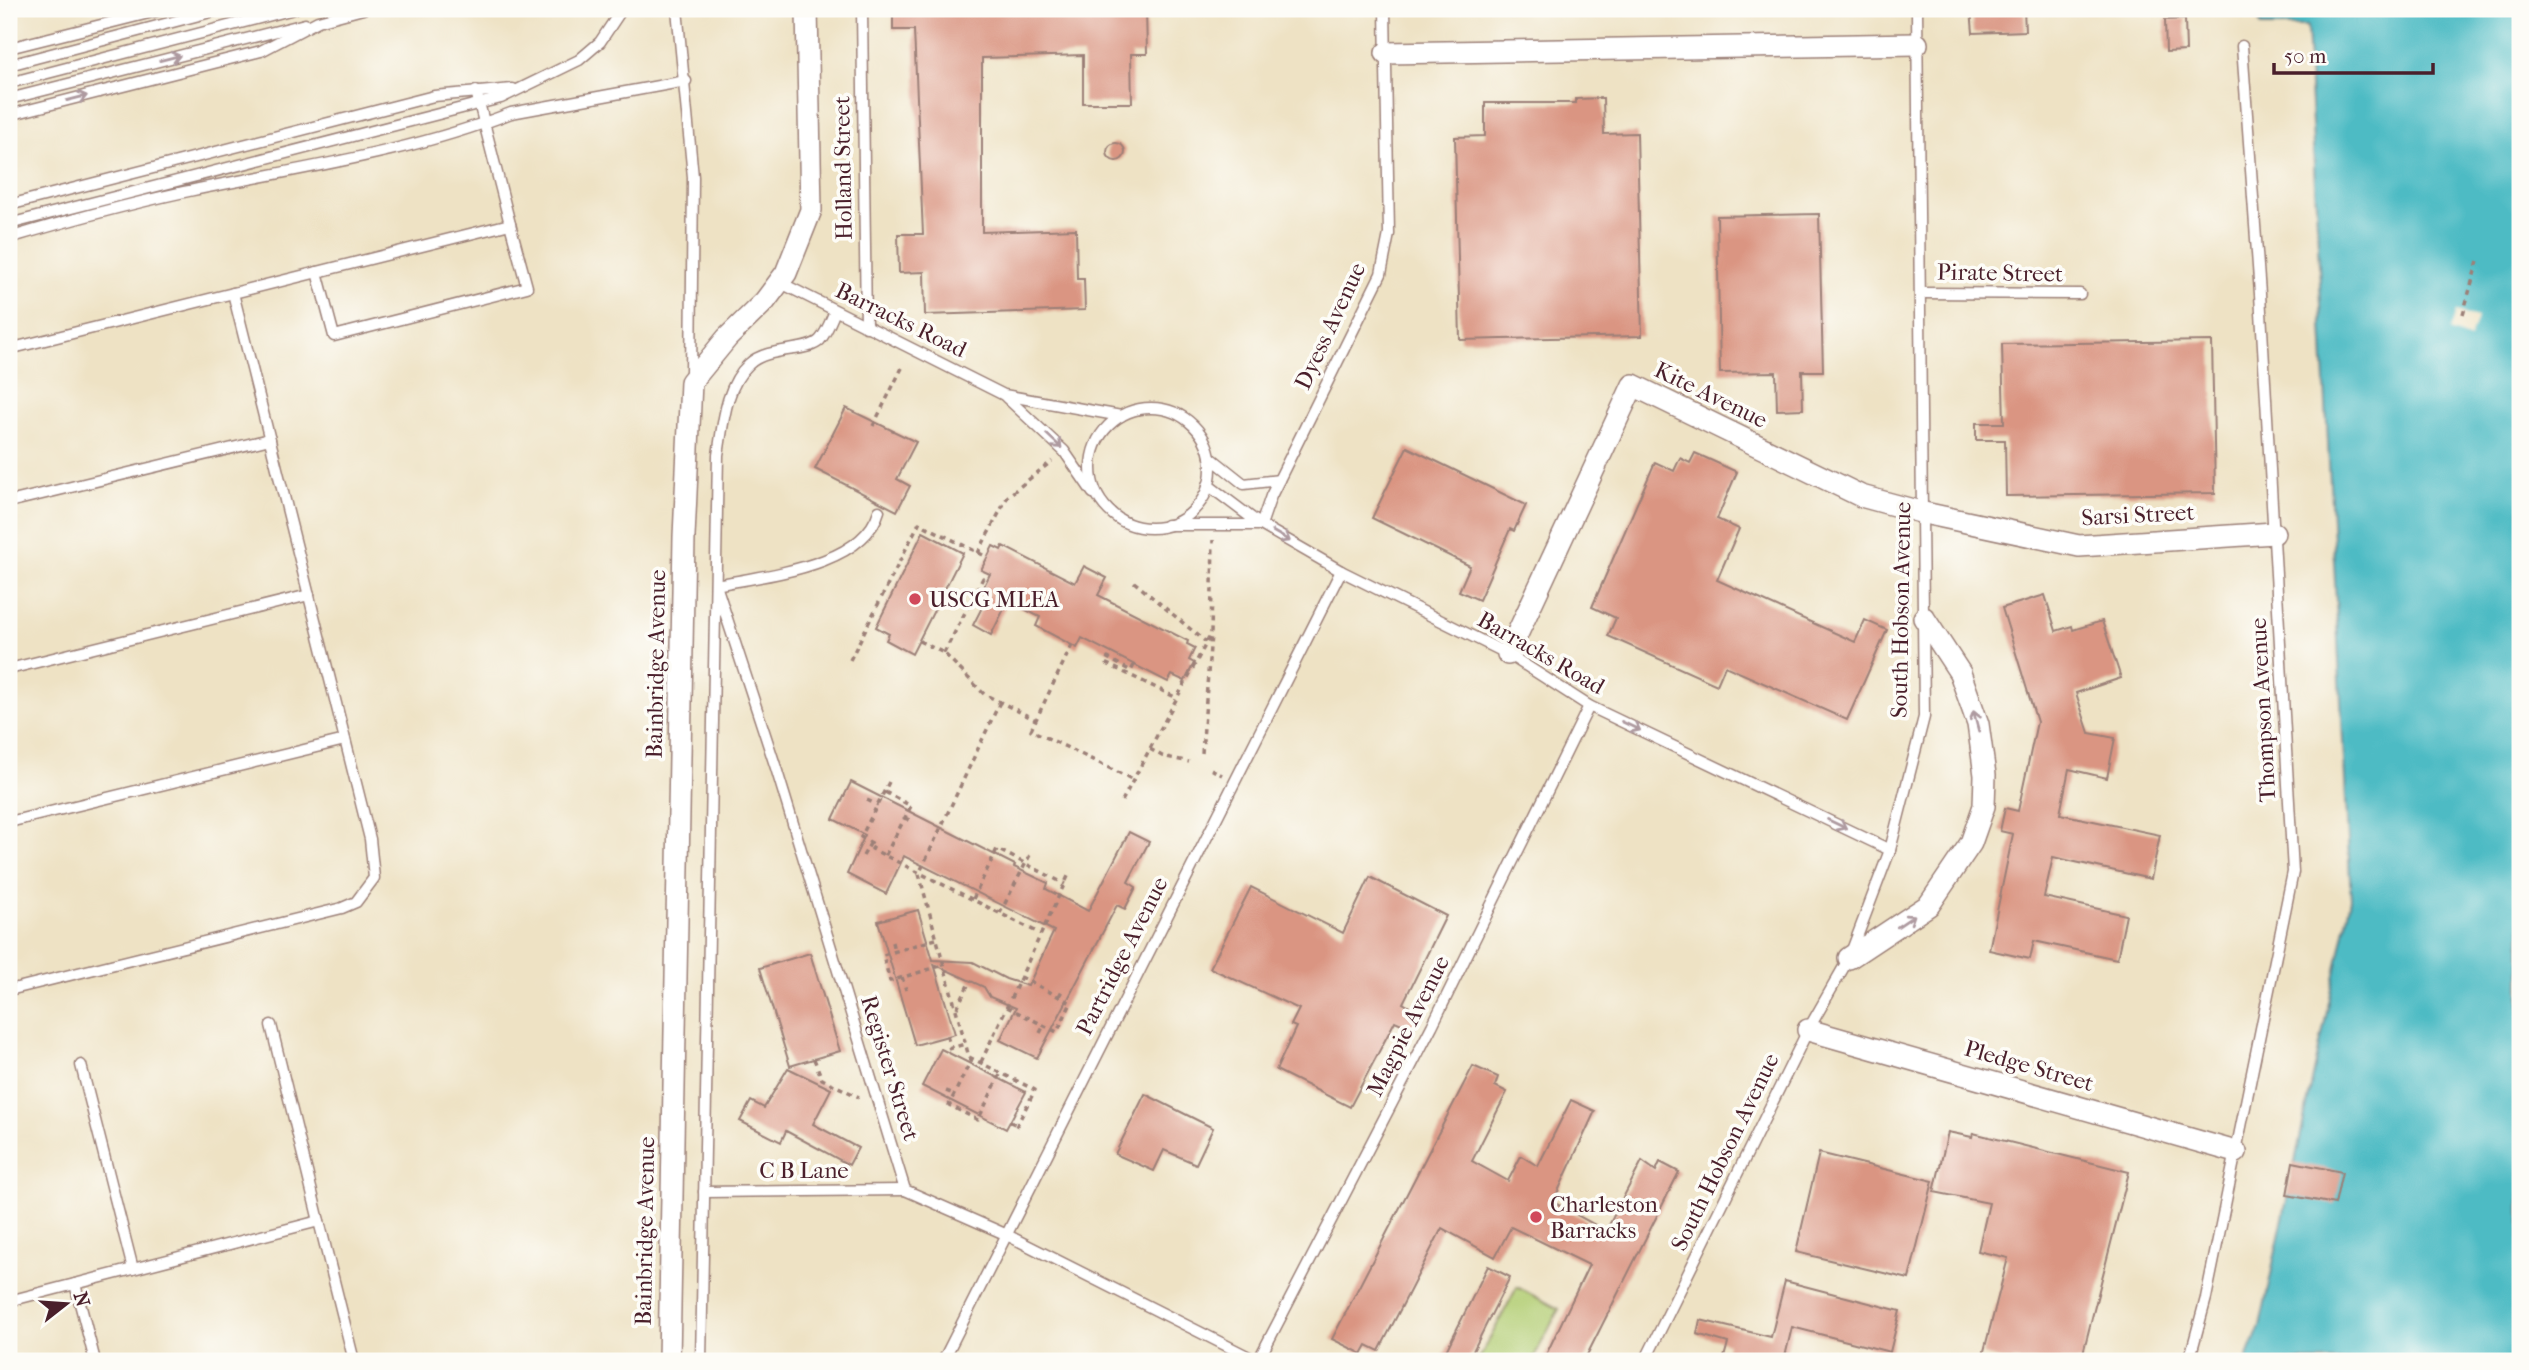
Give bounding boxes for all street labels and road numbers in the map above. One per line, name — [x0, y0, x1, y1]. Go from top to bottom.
street label: Holland Street — [828, 96, 858, 240]
street label: Dyess Avenue — [1289, 258, 1371, 394]
street label: Pirate Street — [1937, 258, 2063, 288]
street label: Barracks Road — [831, 277, 971, 364]
street label: Kite Avenue — [1650, 356, 1772, 434]
street label: Sarsi Street — [2081, 499, 2195, 531]
street label: South Hobson Avenue — [1886, 502, 1916, 718]
street label: Bainbridge Avenue — [641, 569, 671, 759]
street label: Barracks Road — [1473, 606, 1610, 700]
street label: Thompson Avenue — [2245, 617, 2281, 803]
street label: Partridge Avenue — [1070, 872, 1174, 1040]
street label: Magpie Avenue — [1361, 951, 1455, 1101]
street label: Register Street — [855, 992, 925, 1144]
street label: Pledge Street — [1961, 1035, 2097, 1097]
street label: South Hobson Avenue — [1665, 1049, 1785, 1255]
street label: Bainbridge Avenue — [630, 1136, 660, 1326]
street label: C B Lane — [759, 1157, 849, 1184]

